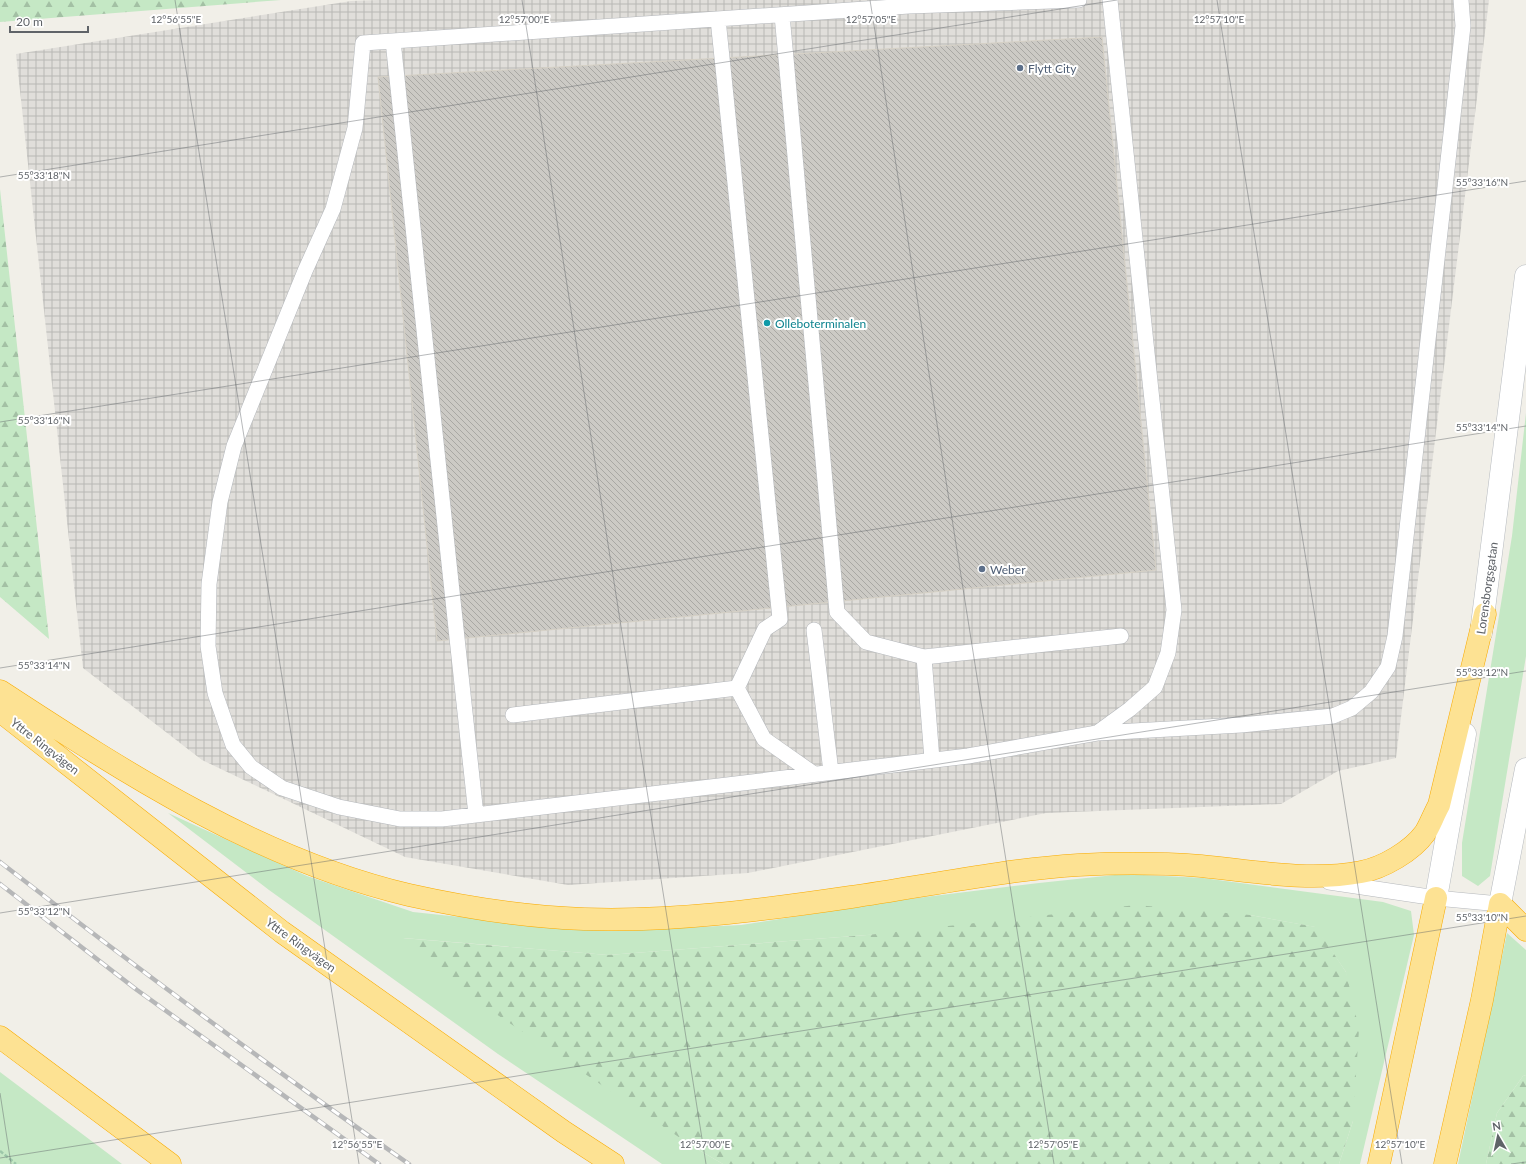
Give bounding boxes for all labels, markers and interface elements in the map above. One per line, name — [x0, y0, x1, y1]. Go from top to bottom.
scale bar — [10, 8, 88, 34]
text: 12°56'55"E — [151, 13, 201, 25]
text: 12°57'00"E — [499, 13, 549, 25]
text: 12°57'05"E — [846, 13, 896, 25]
text: 12°57'10"E — [1194, 13, 1244, 25]
text: 20 m — [16, 14, 43, 29]
place label: Flytt City — [1028, 61, 1077, 76]
marker: Flytt City — [1015, 63, 1025, 73]
text: 55°33'18"N — [18, 169, 70, 181]
text: 55°33'16"N — [1456, 176, 1508, 188]
place label: Olleboterminalen — [775, 316, 866, 331]
marker: Olleboterminalen — [762, 318, 772, 328]
text: 55°33'16"N — [18, 414, 70, 426]
text: 55°33'14"N — [1456, 421, 1508, 433]
street label: Lorensborgsgatan — [1473, 541, 1501, 635]
place label: Weber — [990, 562, 1026, 577]
marker: Weber — [977, 564, 987, 574]
text: 55°33'14"N — [18, 659, 70, 671]
text: 55°33'12"N — [1456, 666, 1508, 678]
street label: Yttre Ringvägen — [8, 715, 82, 777]
text: 55°33'12"N — [18, 905, 70, 917]
text: 55°33'10"N — [1456, 911, 1508, 923]
street label: Yttre Ringvägen — [263, 915, 339, 975]
north arrow — [1478, 1116, 1518, 1156]
text: N — [1491, 1119, 1502, 1133]
text: 12°56'55"E — [332, 1138, 382, 1150]
text: 12°57'00"E — [680, 1138, 730, 1150]
text: 12°57'05"E — [1028, 1138, 1078, 1150]
text: 12°57'10"E — [1375, 1138, 1425, 1150]

